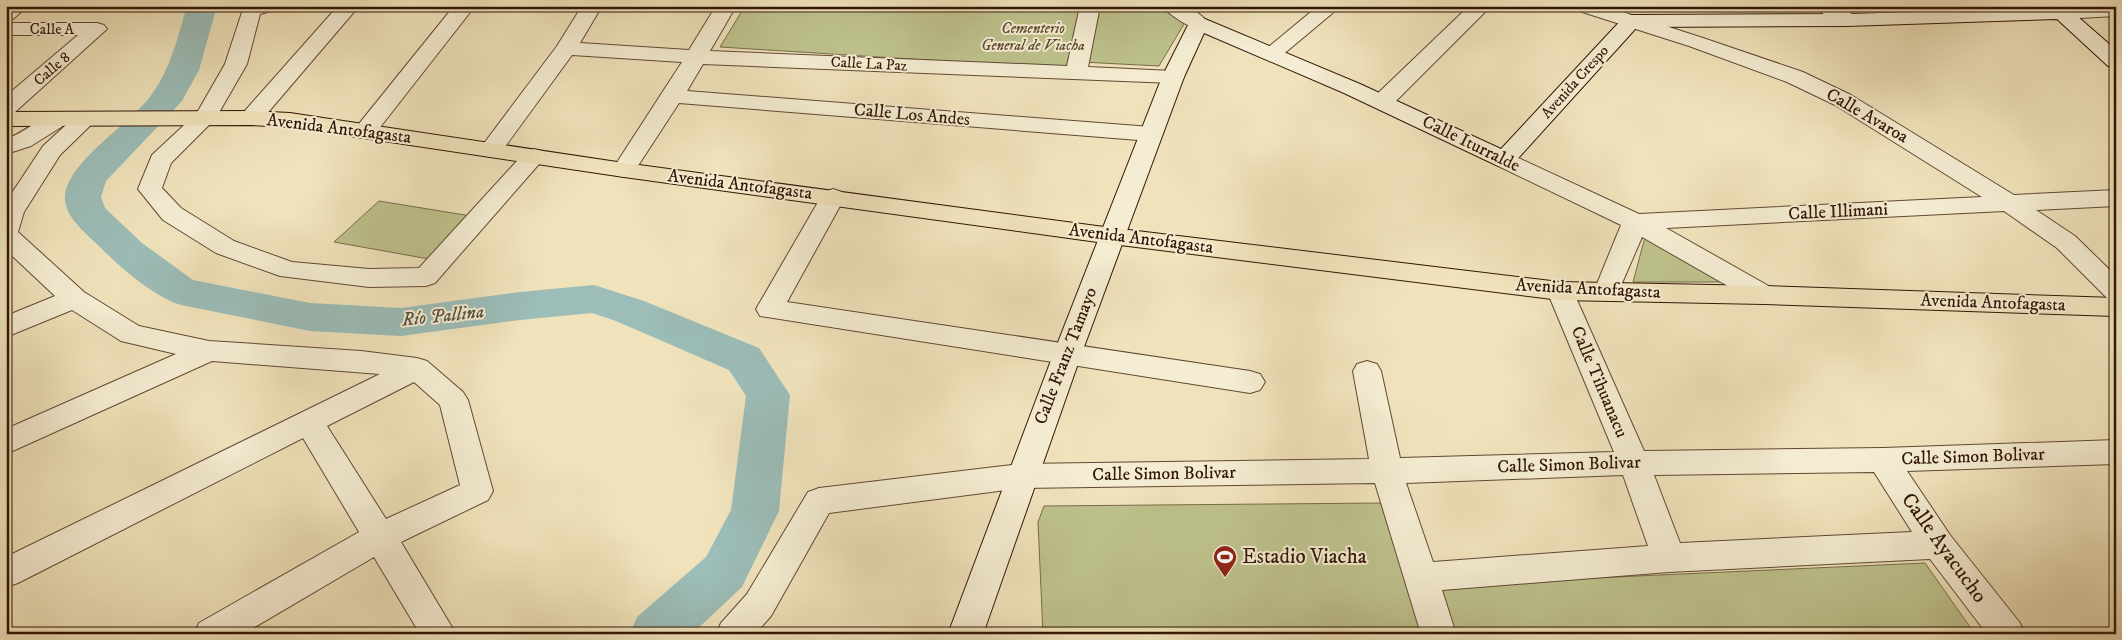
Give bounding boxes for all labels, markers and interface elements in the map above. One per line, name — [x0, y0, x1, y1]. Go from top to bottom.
park label: Cementerio General de Viacha — [981, 19, 1085, 55]
street label: Calle A — [30, 20, 75, 39]
street label: Avenida Crespo — [1537, 41, 1613, 123]
street label: Calle 8 — [30, 48, 74, 90]
street label: Calle La Paz — [830, 53, 908, 76]
street label: Calle Avaroa — [1822, 84, 1912, 149]
street label: Calle Los Andes — [853, 99, 971, 131]
street label: Avenida Antofagasta — [265, 109, 413, 149]
street label: Calle Iturralde — [1418, 111, 1524, 177]
street label: Avenida Antofagasta — [666, 165, 814, 205]
street label: Calle Illimani — [1788, 198, 1888, 226]
street label: Avenida Antofagasta — [1067, 219, 1215, 259]
street label: Avenida Antofagasta — [1515, 274, 1662, 304]
street label: Calle Franz Tamayo — [1030, 284, 1102, 428]
street label: Avenida Antofagasta — [1920, 289, 2066, 317]
water label: Río Pallina — [400, 300, 485, 332]
street label: Calle Tihuanacu — [1566, 323, 1632, 441]
street label: Calle Simon Bolivar — [1901, 443, 2045, 470]
street label: Calle Simon Bolivar — [1497, 451, 1641, 478]
street label: Calle Simon Bolivar — [1092, 462, 1236, 486]
street label: Calle Ayacucho — [1895, 488, 1993, 608]
sports icon: Estadio Viacha — [1212, 544, 1238, 578]
place label: Estadio Viacha — [1242, 544, 1367, 570]

